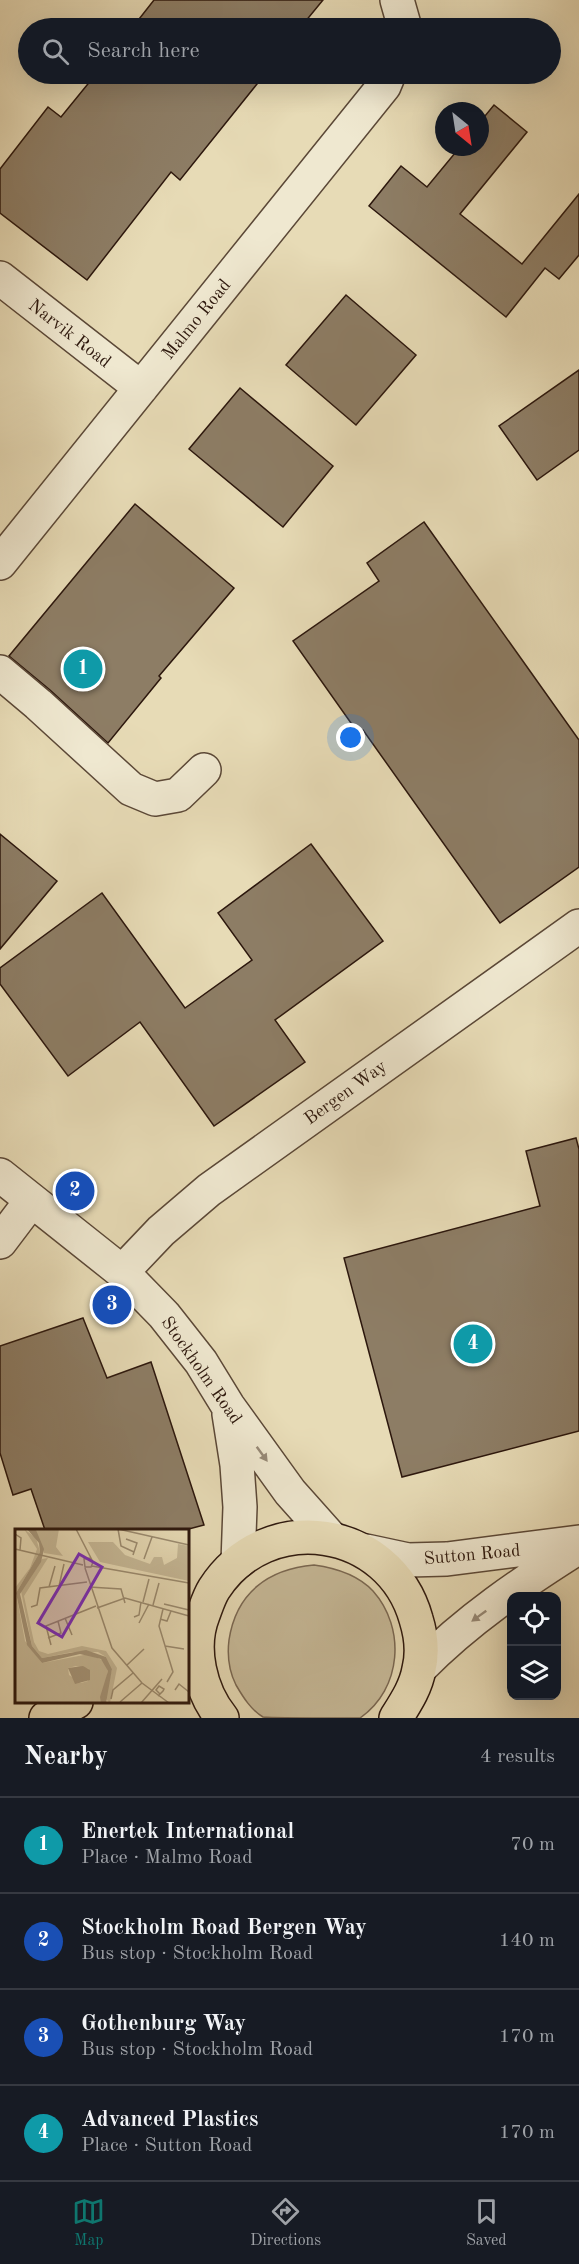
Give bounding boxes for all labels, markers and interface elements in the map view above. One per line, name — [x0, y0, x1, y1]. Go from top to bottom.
search box — [18, 18, 561, 84]
icon: search — [39, 35, 72, 68]
text: Search here — [87, 40, 200, 62]
north arrow — [435, 102, 489, 156]
street label: Malmo Road — [159, 276, 234, 363]
street label: Narvik Road — [25, 296, 114, 371]
pin: 1 — [64, 646, 103, 692]
your location — [336, 723, 365, 752]
street label: Bergen Way — [301, 1057, 390, 1129]
pin: 2 — [56, 1168, 94, 1214]
pin: 3 — [92, 1282, 132, 1328]
street label: Stockholm Road — [157, 1314, 245, 1428]
pin: 4 — [454, 1322, 492, 1366]
one-way arrow — [256, 1445, 268, 1461]
inset map — [15, 1529, 189, 1703]
street label: Sutton Road — [423, 1542, 521, 1568]
map controls — [507, 1592, 561, 1700]
button: locate — [507, 1592, 561, 1646]
one-way arrow — [471, 1610, 487, 1622]
button: layers — [507, 1646, 561, 1700]
text: Nearby — [24, 1744, 108, 1770]
text: 4 results — [480, 1747, 555, 1767]
text: Enertek International — [81, 1821, 294, 1843]
text: 1 — [38, 1835, 49, 1855]
text: 70 m — [510, 1835, 555, 1855]
text: Place · Malmo Road — [81, 1848, 253, 1868]
text: Stockholm Road Bergen Way — [81, 1917, 367, 1939]
text: 2 — [38, 1931, 49, 1951]
text: 140 m — [499, 1931, 555, 1951]
text: Bus stop · Stockholm Road — [81, 1944, 313, 1964]
text: Gothenburg Way — [81, 2013, 246, 2035]
text: 3 — [38, 2027, 49, 2047]
text: 170 m — [499, 2027, 555, 2047]
text: Bus stop · Stockholm Road — [81, 2040, 313, 2060]
text: Advanced Plastics — [81, 2109, 259, 2131]
text: 4 — [38, 2123, 49, 2143]
text: 170 m — [499, 2123, 555, 2143]
text: Place · Sutton Road — [81, 2136, 253, 2156]
tab: Map — [72, 2195, 105, 2251]
tab: Directions — [250, 2195, 321, 2251]
tab: Saved — [466, 2195, 507, 2251]

